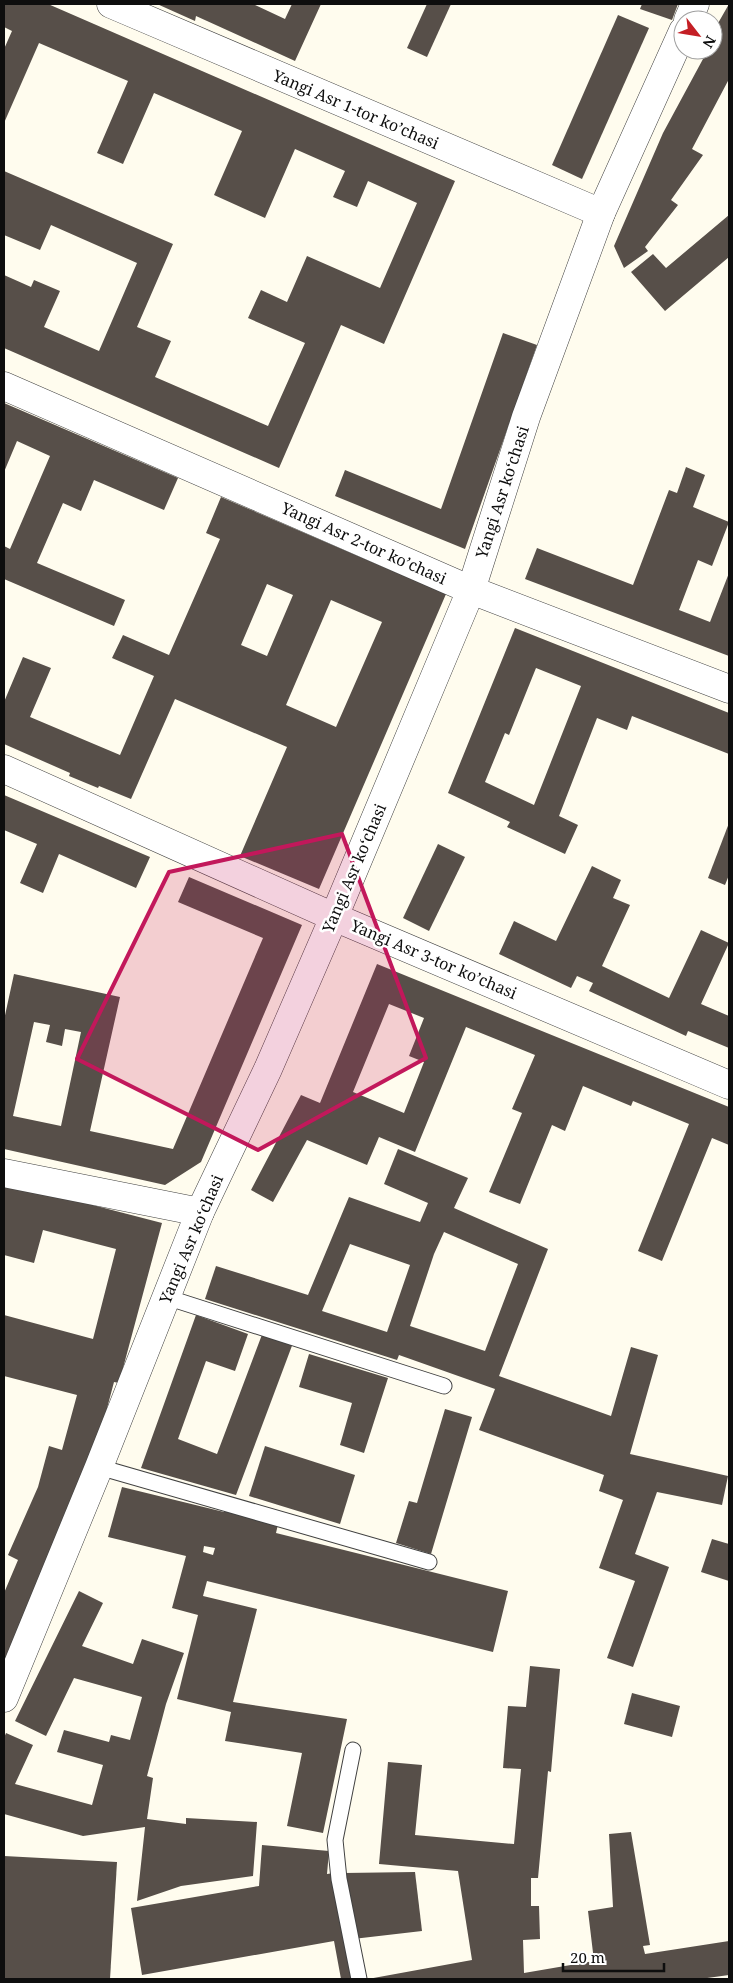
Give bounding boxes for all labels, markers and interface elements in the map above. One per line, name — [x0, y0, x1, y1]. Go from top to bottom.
north arrow — [673, 10, 723, 60]
text: N — [699, 32, 721, 52]
street label: Yangi Asr 1-tor koʼchasi — [269, 64, 442, 154]
street label: Yangi Asr koʻchasi — [470, 423, 534, 562]
street label: Yangi Asr 2-tor koʼchasi — [277, 496, 450, 589]
street label: Yangi Asr koʻchasi — [317, 800, 391, 937]
street label: Yangi Asr 3-tor koʼchasi — [347, 914, 520, 1004]
street label: Yangi Asr koʻchasi — [154, 1171, 228, 1308]
scale bar — [563, 1940, 664, 1972]
text: 20 m — [570, 1947, 605, 1967]

